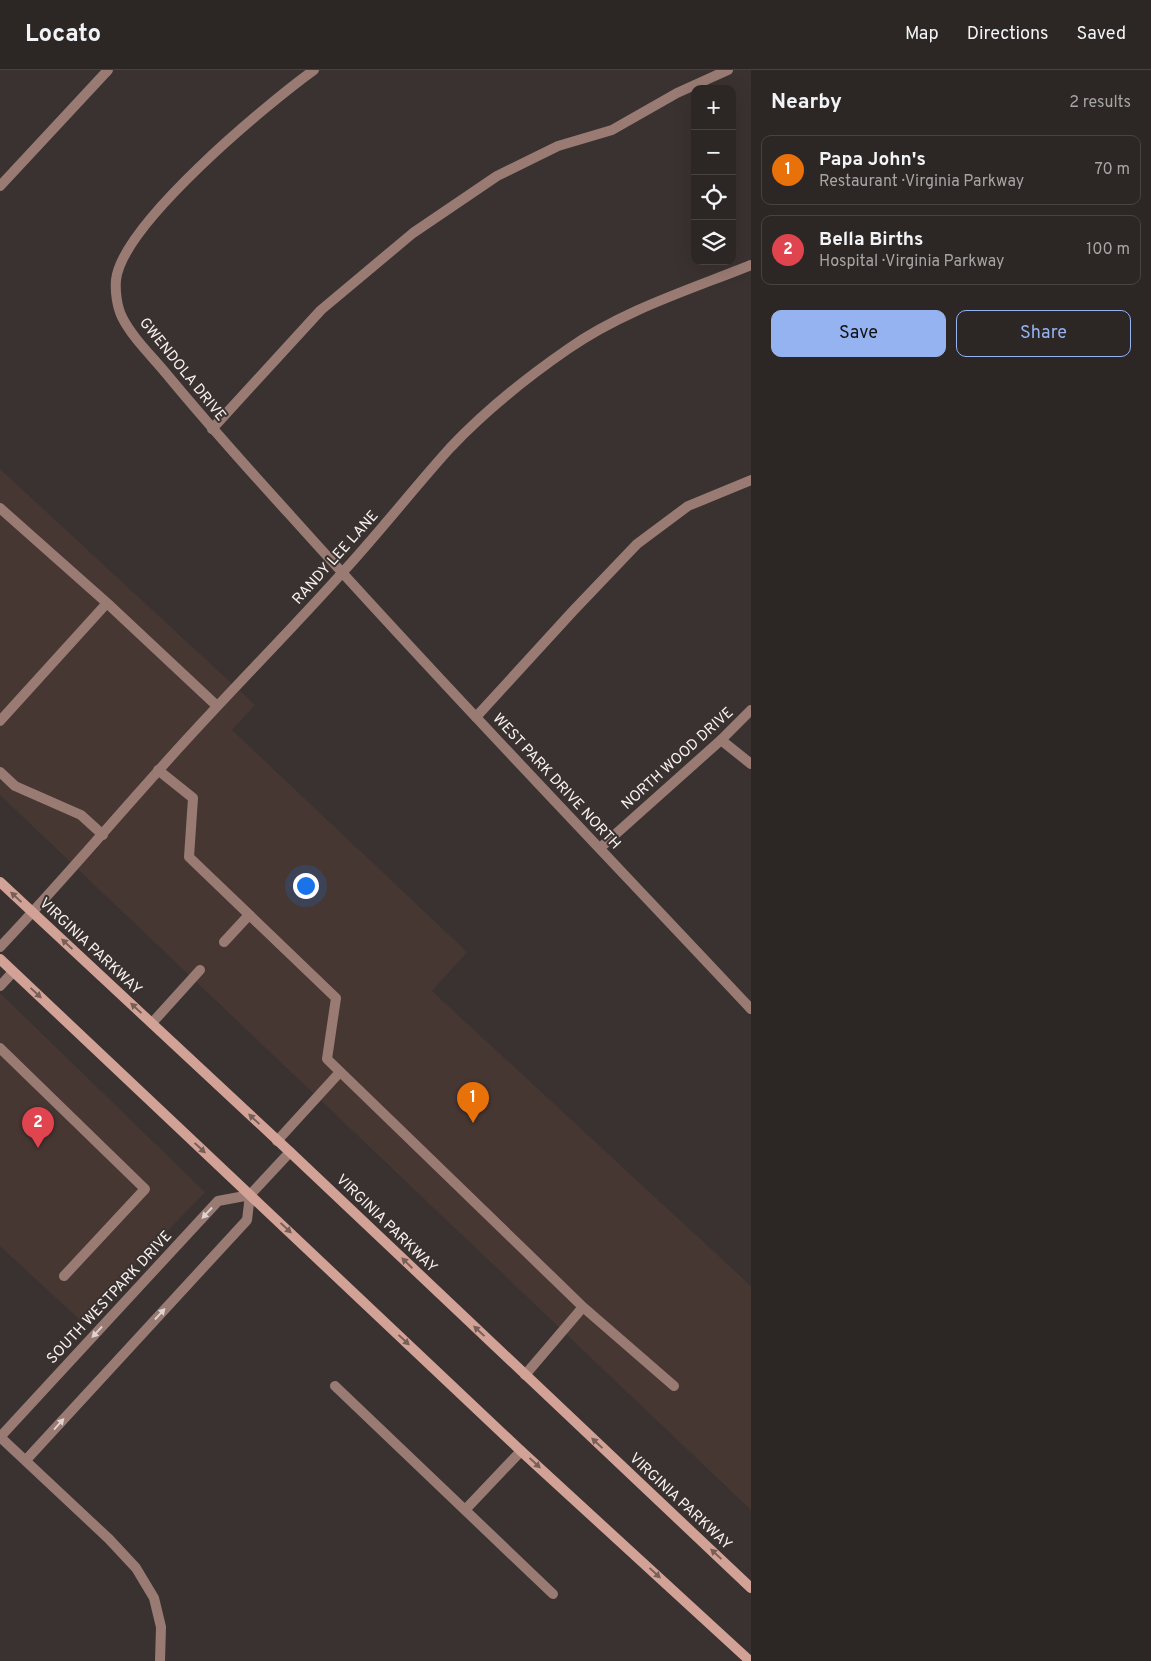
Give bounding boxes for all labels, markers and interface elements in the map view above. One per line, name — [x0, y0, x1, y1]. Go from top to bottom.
text: Locato — [25, 20, 101, 50]
text: Map — [905, 23, 939, 46]
text: Directions — [967, 23, 1049, 46]
text: Saved — [1077, 23, 1126, 46]
map controls — [691, 85, 736, 265]
button: + — [691, 85, 736, 130]
text: Nearby — [771, 89, 842, 116]
text: 2 results — [1069, 93, 1131, 113]
button: − — [691, 130, 736, 175]
text: Papa John's — [819, 148, 926, 172]
text: 1 — [785, 160, 791, 180]
text: 70 m — [1095, 160, 1130, 180]
text: Restaurant · Virginia Parkway — [819, 172, 1024, 192]
button: locate — [691, 175, 736, 220]
button: layers — [691, 220, 736, 265]
text: Bella Births — [819, 228, 923, 252]
text: 2 — [783, 240, 793, 260]
text: 100 m — [1086, 240, 1130, 260]
text: Hospital · Virginia Parkway — [819, 252, 1005, 272]
button: Save — [771, 310, 946, 357]
button: Share — [956, 310, 1131, 357]
street label: GWENDOLA DRIVE — [134, 314, 229, 426]
street label: RANDY LEE LANE — [289, 507, 383, 609]
street label: NORTH WOOD DRIVE — [618, 704, 738, 815]
street label: WEST PARK DRIVE NORTH — [488, 710, 624, 854]
your location — [293, 873, 319, 899]
one-way arrow — [11, 891, 23, 903]
street label: VIRGINIA PARKWAY — [35, 895, 146, 1000]
one-way arrow — [61, 939, 74, 950]
one-way arrow — [29, 987, 41, 999]
one-way arrow — [130, 1002, 142, 1014]
pin: 1 — [457, 1082, 489, 1123]
pin: 2 — [22, 1107, 54, 1148]
one-way arrow — [249, 1113, 261, 1125]
one-way arrow — [193, 1142, 205, 1154]
street label: VIRGINIA PARKWAY — [331, 1171, 441, 1278]
one-way arrow — [201, 1206, 213, 1218]
one-way arrow — [279, 1222, 291, 1234]
street label: SOUTH WESTPARK DRIVE — [43, 1227, 177, 1369]
one-way arrow — [402, 1257, 414, 1269]
one-way arrow — [154, 1308, 166, 1320]
one-way arrow — [473, 1325, 485, 1337]
one-way arrow — [91, 1326, 103, 1338]
one-way arrow — [397, 1334, 409, 1346]
one-way arrow — [53, 1418, 64, 1431]
one-way arrow — [592, 1437, 604, 1449]
street label: VIRGINIA PARKWAY — [625, 1450, 736, 1555]
one-way arrow — [528, 1457, 540, 1469]
one-way arrow — [710, 1548, 722, 1560]
one-way arrow — [648, 1567, 660, 1579]

